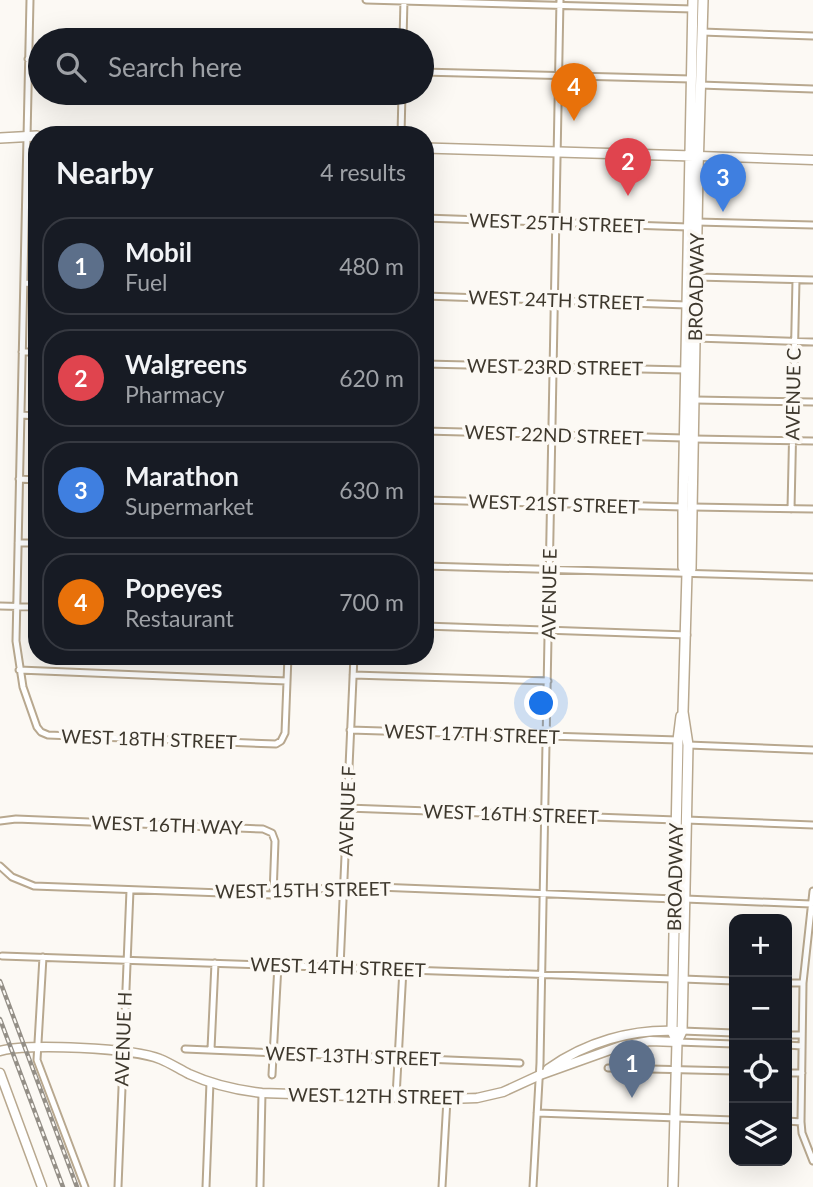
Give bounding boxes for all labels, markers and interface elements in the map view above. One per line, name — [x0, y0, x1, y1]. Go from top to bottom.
search box — [28, 28, 434, 105]
icon: search — [52, 48, 90, 86]
text: Search here — [108, 51, 242, 83]
pin: 4 — [551, 63, 597, 121]
pin: 2 — [605, 138, 651, 196]
text: Nearby — [56, 154, 154, 190]
pin: 3 — [700, 154, 746, 212]
text: 4 results — [320, 158, 406, 186]
street label: WEST 25TH STREET — [469, 208, 645, 237]
street label: BROADWAY — [683, 233, 708, 341]
text: Mobil — [125, 236, 192, 268]
text: 1 — [74, 252, 88, 280]
text: 480 m — [339, 252, 404, 280]
text: Fuel — [125, 268, 168, 296]
street label: WEST 24TH STREET — [468, 285, 644, 314]
street label: AVENUE C — [780, 347, 805, 441]
text: Walgreens — [125, 348, 247, 380]
street label: WEST 23RD STREET — [467, 353, 643, 380]
text: 2 — [74, 364, 88, 392]
text: 620 m — [339, 364, 404, 392]
text: Pharmacy — [125, 380, 225, 408]
street label: WEST 22ND STREET — [464, 420, 644, 449]
text: Marathon — [125, 460, 239, 492]
text: 3 — [74, 476, 88, 504]
text: 630 m — [339, 476, 404, 504]
street label: WEST 21ST STREET — [468, 489, 640, 518]
text: Supermarket — [125, 492, 254, 520]
street label: AVENUE E — [536, 548, 561, 640]
text: Popeyes — [125, 572, 222, 604]
text: 4 — [74, 588, 88, 616]
text: 700 m — [339, 588, 404, 616]
text: Restaurant — [125, 604, 234, 632]
your location — [524, 686, 558, 720]
street label: WEST 17TH STREET — [384, 719, 560, 748]
street label: WEST 18TH STREET — [61, 724, 237, 753]
street label: AVENUE F — [333, 765, 360, 857]
street label: WEST 16TH STREET — [423, 799, 599, 828]
street label: WEST 16TH WAY — [91, 810, 243, 839]
street label: BROADWAY — [662, 823, 687, 931]
street label: WEST 15TH STREET — [215, 876, 391, 903]
map controls — [729, 914, 792, 1166]
button: + — [729, 914, 792, 977]
street label: WEST 14TH STREET — [250, 952, 426, 981]
button: − — [729, 977, 792, 1040]
street label: AVENUE H — [109, 991, 136, 1087]
pin: 1 — [609, 1040, 655, 1098]
button: locate — [729, 1040, 792, 1103]
street label: WEST 13TH STREET — [265, 1041, 441, 1070]
street label: WEST 12TH STREET — [288, 1082, 464, 1109]
button: layers — [729, 1103, 792, 1166]

